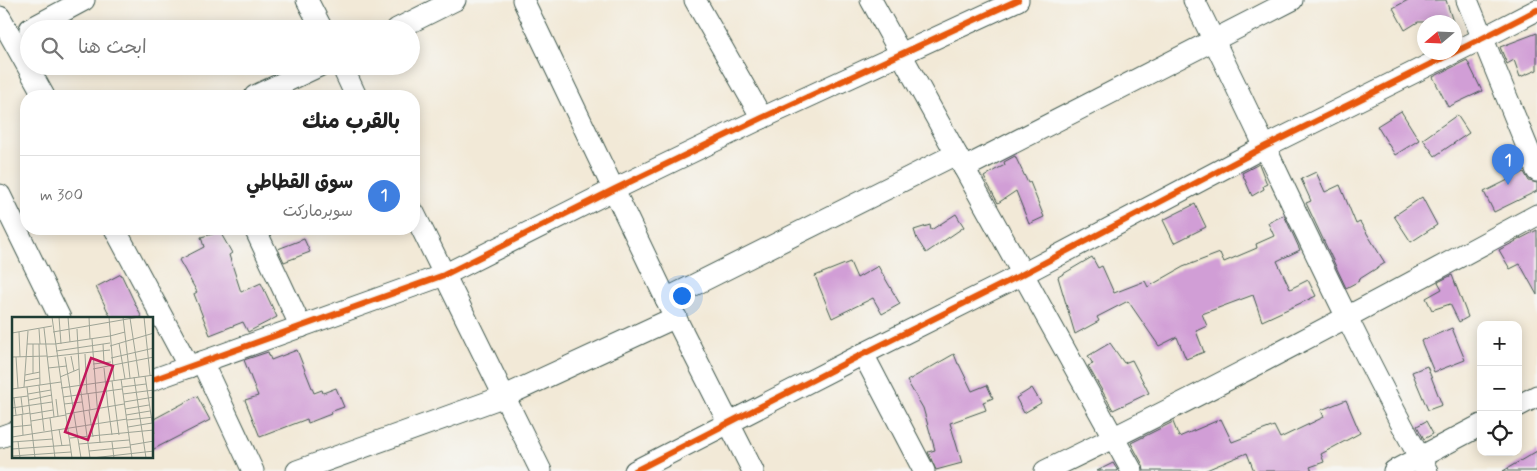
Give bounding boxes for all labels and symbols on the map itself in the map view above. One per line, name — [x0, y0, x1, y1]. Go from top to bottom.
north arrow — [1417, 15, 1462, 60]
pin: 1 — [1492, 144, 1524, 185]
your location — [669, 283, 695, 309]
inset map — [12, 317, 154, 458]

